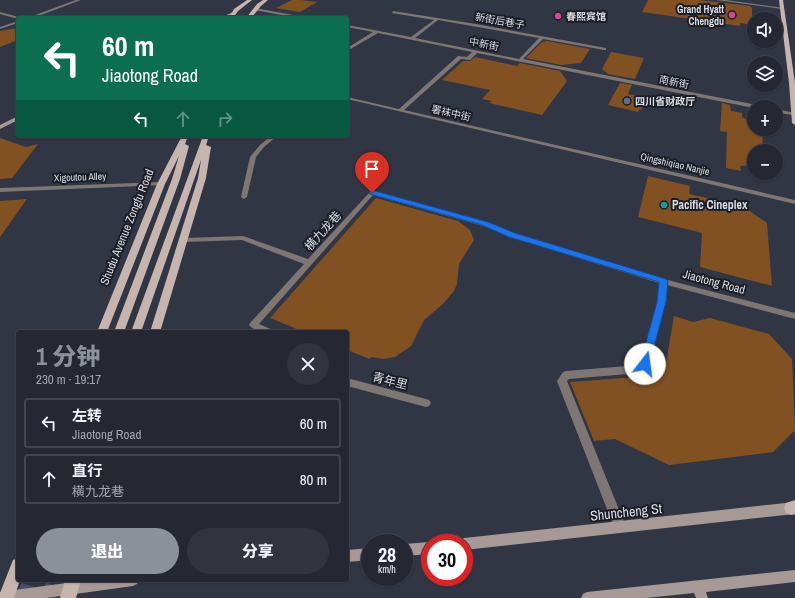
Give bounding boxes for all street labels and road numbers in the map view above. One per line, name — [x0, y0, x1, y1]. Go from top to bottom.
street label: 新街后巷子 — [474, 10, 526, 32]
street label: 中新街 — [468, 35, 500, 53]
street label: 南新街 — [658, 73, 690, 91]
street label: 署袜中街 — [430, 102, 472, 124]
street label: Qingshiqiao Nanjie — [639, 150, 711, 178]
street label: Shudu Avenue Zongfu Road — [96, 167, 158, 287]
street label: Xigoutou Alley — [54, 170, 107, 184]
street label: 横九龙巷 — [301, 208, 345, 254]
street label: Jiaotong Road — [681, 266, 747, 298]
street label: 青年里 — [371, 369, 409, 393]
street label: Shuncheng St — [589, 499, 663, 525]

